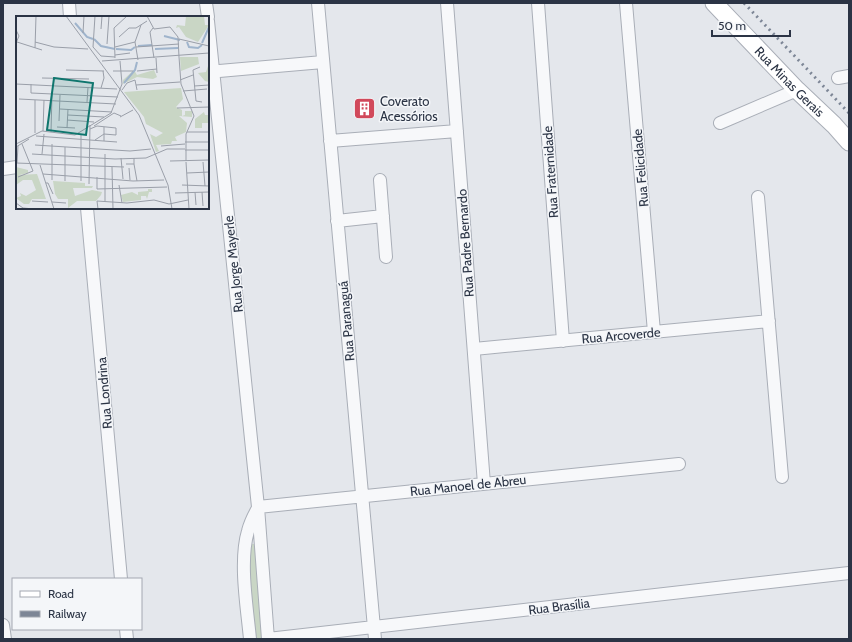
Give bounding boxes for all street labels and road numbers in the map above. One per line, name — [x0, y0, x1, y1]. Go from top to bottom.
street label: Rua Minas Gerais — [752, 43, 828, 120]
street label: Rua Fraternidade — [539, 125, 561, 219]
street label: Rua Felicidade — [629, 128, 651, 208]
street label: Rua Padre Bernardo — [453, 188, 477, 298]
street label: Rua Jorge Mayerle — [220, 214, 246, 313]
street label: Rua Paranaguá — [334, 279, 357, 362]
street label: Rua Arcoverde — [581, 324, 661, 346]
street label: Rua Londrina — [93, 356, 115, 430]
street label: Rua Manoel de Abreu — [409, 471, 527, 499]
street label: Rua Brasília — [527, 594, 591, 618]

